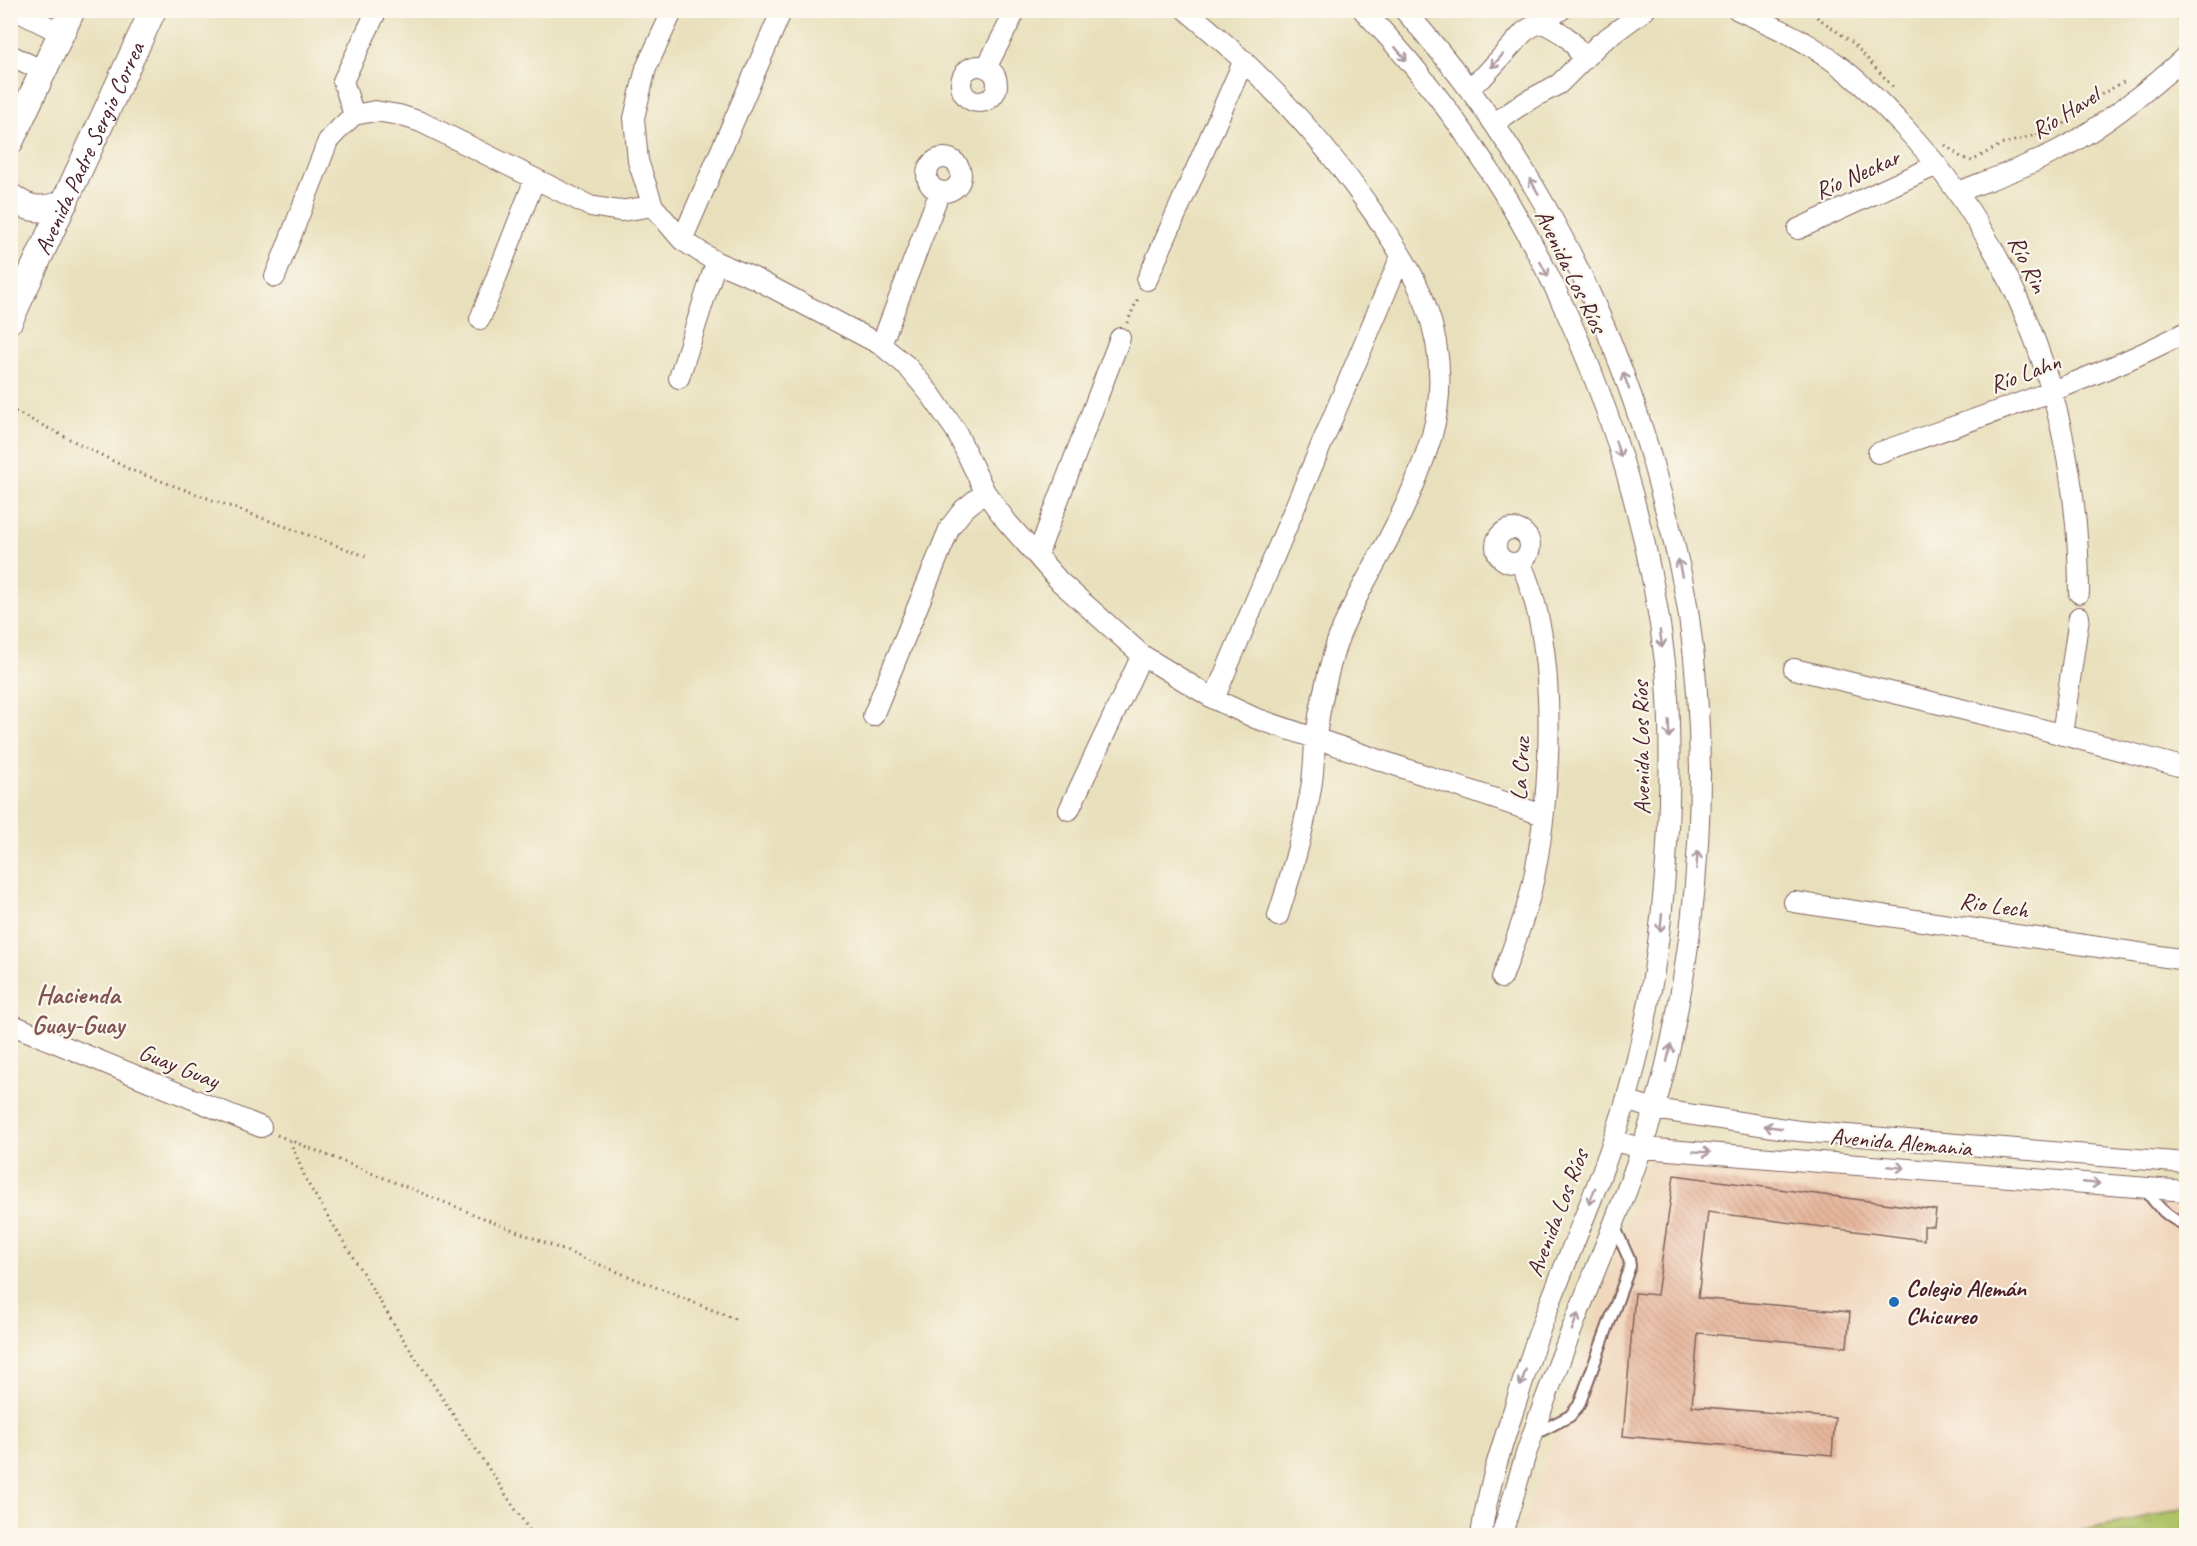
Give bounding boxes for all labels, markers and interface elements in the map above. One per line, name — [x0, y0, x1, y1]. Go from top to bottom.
street label: Avenida Padre Sergio Correa — [27, 36, 152, 259]
one-way arrow — [1395, 46, 1408, 62]
one-way arrow — [1490, 53, 1504, 68]
street label: Río Havel — [2025, 78, 2108, 145]
street label: Río Neckar — [1810, 141, 1906, 206]
one-way arrow — [1528, 178, 1540, 195]
street label: Avenida Los Ríos — [1528, 204, 1615, 340]
street label: Río Rin — [2001, 231, 2055, 299]
one-way arrow — [1539, 259, 1550, 277]
street label: Río Lahn — [1985, 346, 2065, 400]
one-way arrow — [1620, 372, 1631, 391]
one-way arrow — [1613, 439, 1624, 458]
one-way arrow — [1673, 559, 1685, 578]
one-way arrow — [1656, 628, 1667, 648]
street label: Avenida Los Ríos — [1625, 678, 1657, 815]
one-way arrow — [1663, 718, 1675, 738]
street label: La Cruz — [1503, 734, 1537, 801]
one-way arrow — [1691, 851, 1702, 871]
street label: Rio Lech — [1958, 885, 2031, 925]
one-way arrow — [1655, 913, 1666, 933]
district label: Hacienda Guay-Guay — [32, 978, 127, 1041]
street label: Guay Guay — [135, 1036, 225, 1096]
one-way arrow — [1663, 1044, 1675, 1063]
street label: Avenida Alemania — [1829, 1121, 1975, 1163]
one-way arrow — [1763, 1122, 1783, 1133]
street label: Avenida Los Ríos — [1519, 1143, 1596, 1281]
one-way arrow — [1691, 1147, 1711, 1158]
one-way arrow — [1886, 1162, 1906, 1173]
one-way arrow — [2080, 1178, 2100, 1189]
one-way arrow — [1586, 1186, 1597, 1205]
place label: Colegio Alemán Chicureo — [1906, 1273, 2027, 1331]
marker: Colegio Alemán Chicureo — [1887, 1295, 1901, 1309]
one-way arrow — [1570, 1313, 1581, 1331]
one-way arrow — [1517, 1368, 1528, 1387]

